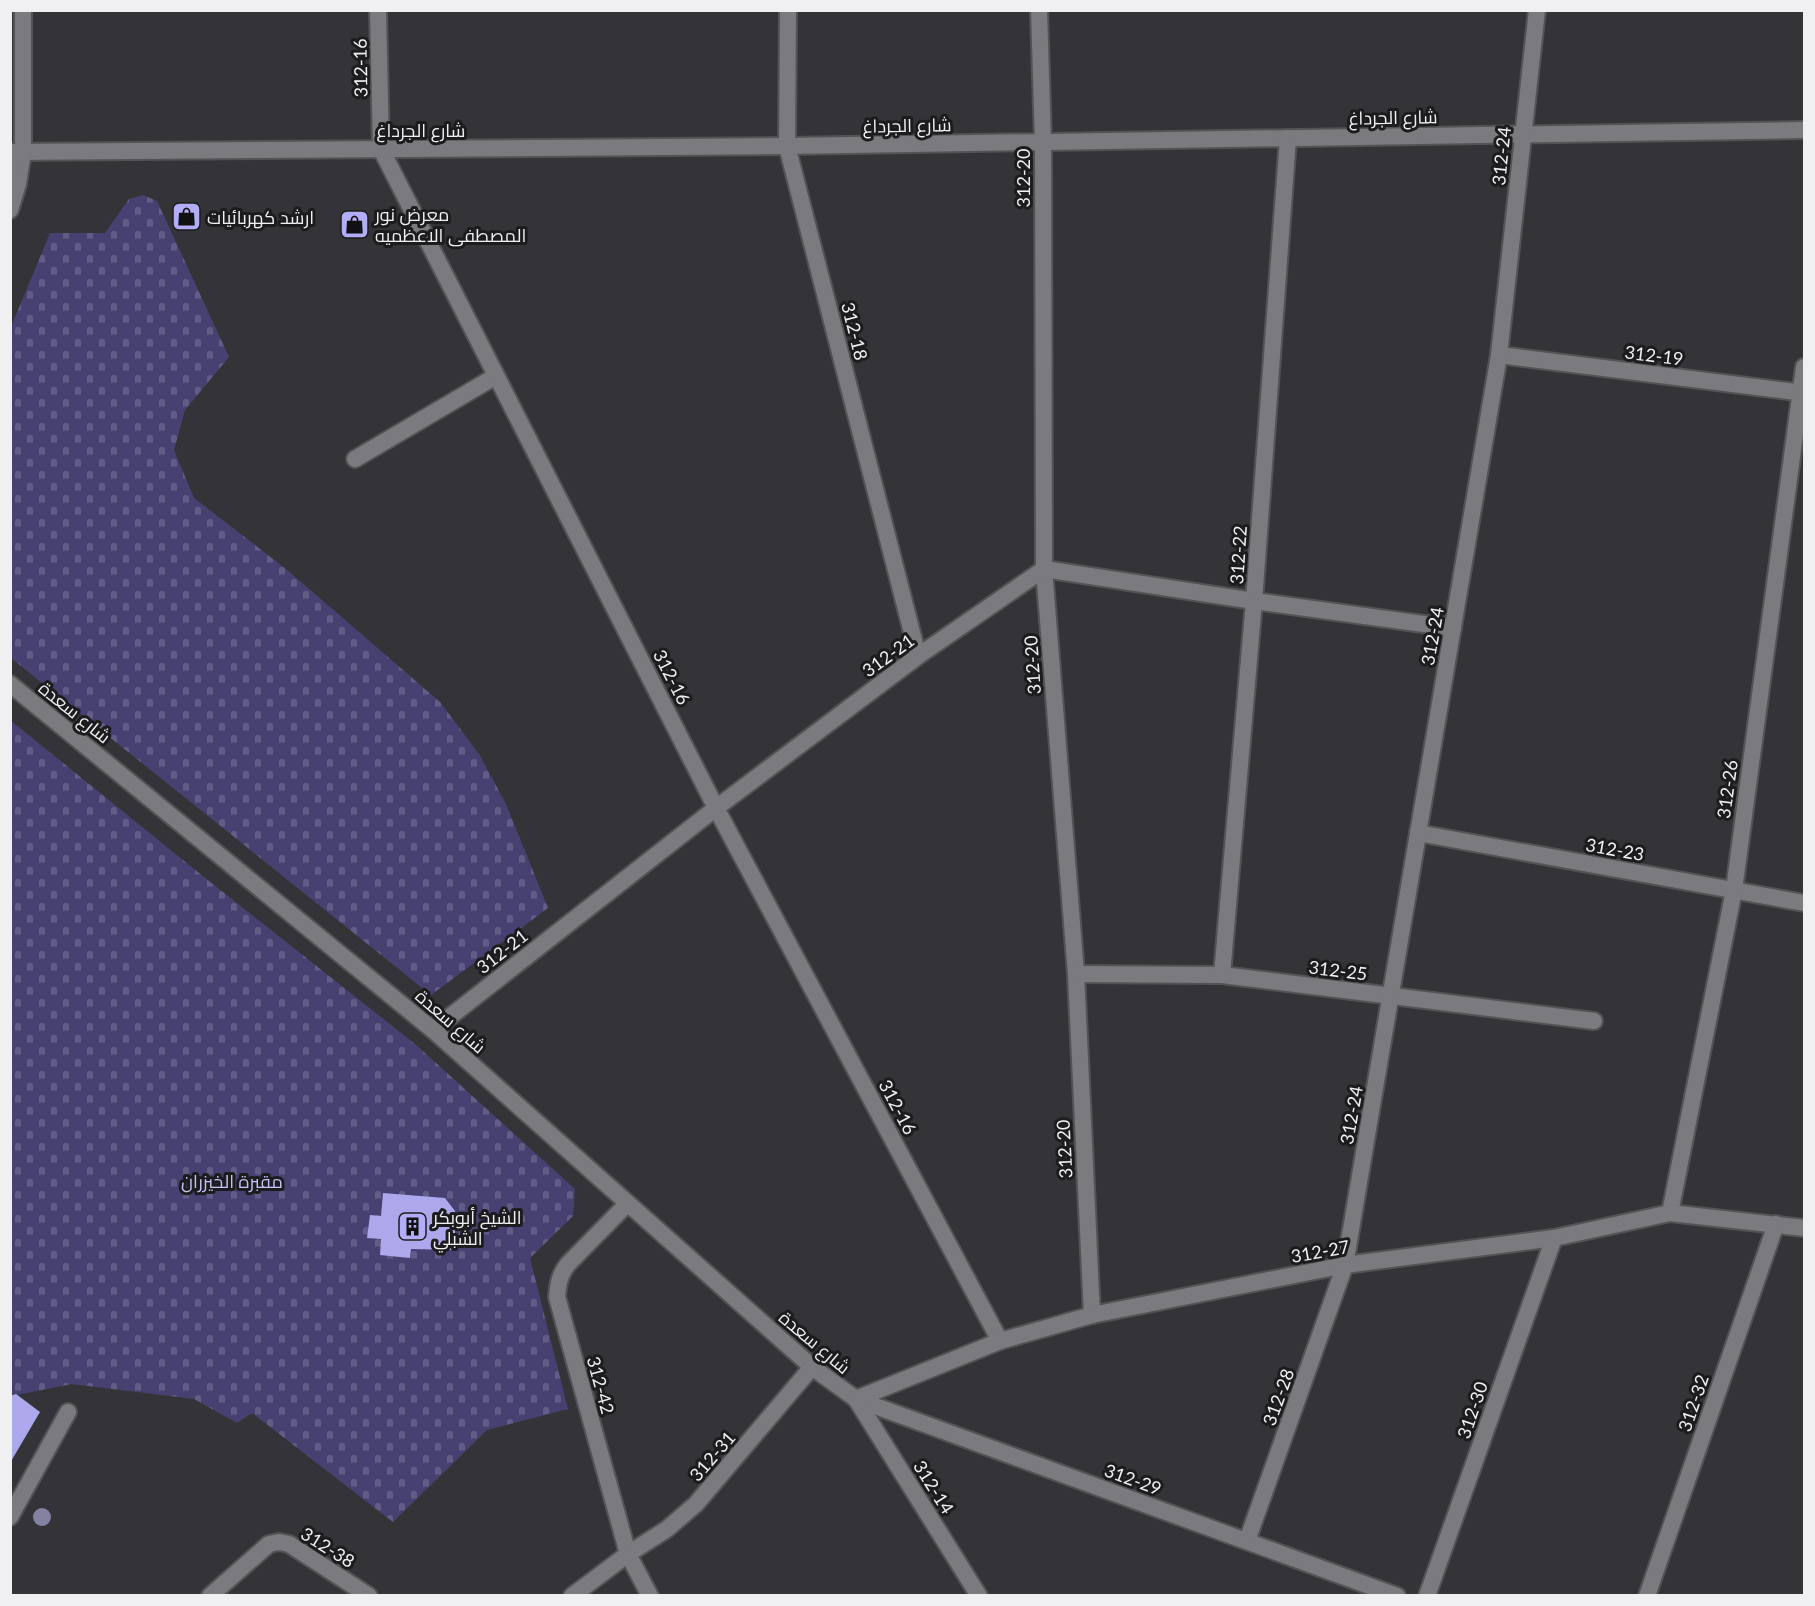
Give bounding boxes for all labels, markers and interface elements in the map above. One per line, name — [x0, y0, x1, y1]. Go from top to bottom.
street label: 312-16 — [348, 38, 372, 98]
street label: شارع الجرداغ — [1348, 105, 1438, 131]
street label: شارع الجرداغ — [862, 113, 952, 139]
street label: شارع الجرداغ — [377, 119, 466, 143]
street label: 312-24 — [1487, 126, 1515, 186]
street label: 312-20 — [1012, 149, 1034, 207]
shop icon: ارشد كهربائيات — [170, 201, 202, 233]
place label: معرض نور المصطفى الاعظميه — [374, 203, 526, 247]
place label: ارشد كهربائيات — [207, 206, 314, 229]
shop icon: معرض نور المصطفى الاعظميه — [338, 208, 370, 240]
street label: 312-18 — [837, 300, 873, 362]
street label: 312-19 — [1623, 340, 1685, 370]
street label: 312-22 — [1225, 525, 1251, 585]
street label: 312-24 — [1416, 605, 1448, 667]
street label: 312-21 — [858, 629, 918, 681]
street label: 312-20 — [1019, 635, 1045, 695]
street label: 312-16 — [649, 646, 695, 708]
street label: شارع سعدة — [33, 676, 115, 749]
street label: 312-26 — [1712, 758, 1742, 820]
street label: 312-23 — [1584, 833, 1646, 865]
street label: 312-21 — [472, 924, 532, 978]
street label: 312-25 — [1307, 955, 1369, 985]
street label: شارع سعدة — [410, 985, 491, 1059]
street label: 312-16 — [874, 1076, 922, 1138]
street label: 312-24 — [1335, 1084, 1367, 1146]
street label: 312-20 — [1051, 1119, 1077, 1179]
park label: مقبرة الخيزران — [181, 1170, 283, 1193]
place label: الشيخ أبوبكر الشبلي — [432, 1206, 522, 1253]
building icon: الشيخ أبوبكر الشبلي — [396, 1211, 428, 1243]
street label: 312-27 — [1289, 1235, 1351, 1267]
street label: شارع سعدة — [774, 1306, 855, 1380]
street label: 312-42 — [583, 1354, 619, 1416]
street label: 312-28 — [1258, 1366, 1298, 1428]
street label: 312-32 — [1673, 1372, 1713, 1434]
street label: 312-30 — [1452, 1379, 1492, 1441]
street label: 312-31 — [684, 1427, 740, 1485]
street label: 312-14 — [909, 1456, 959, 1518]
street label: 312-29 — [1102, 1459, 1164, 1499]
street label: 312-38 — [297, 1522, 359, 1572]

